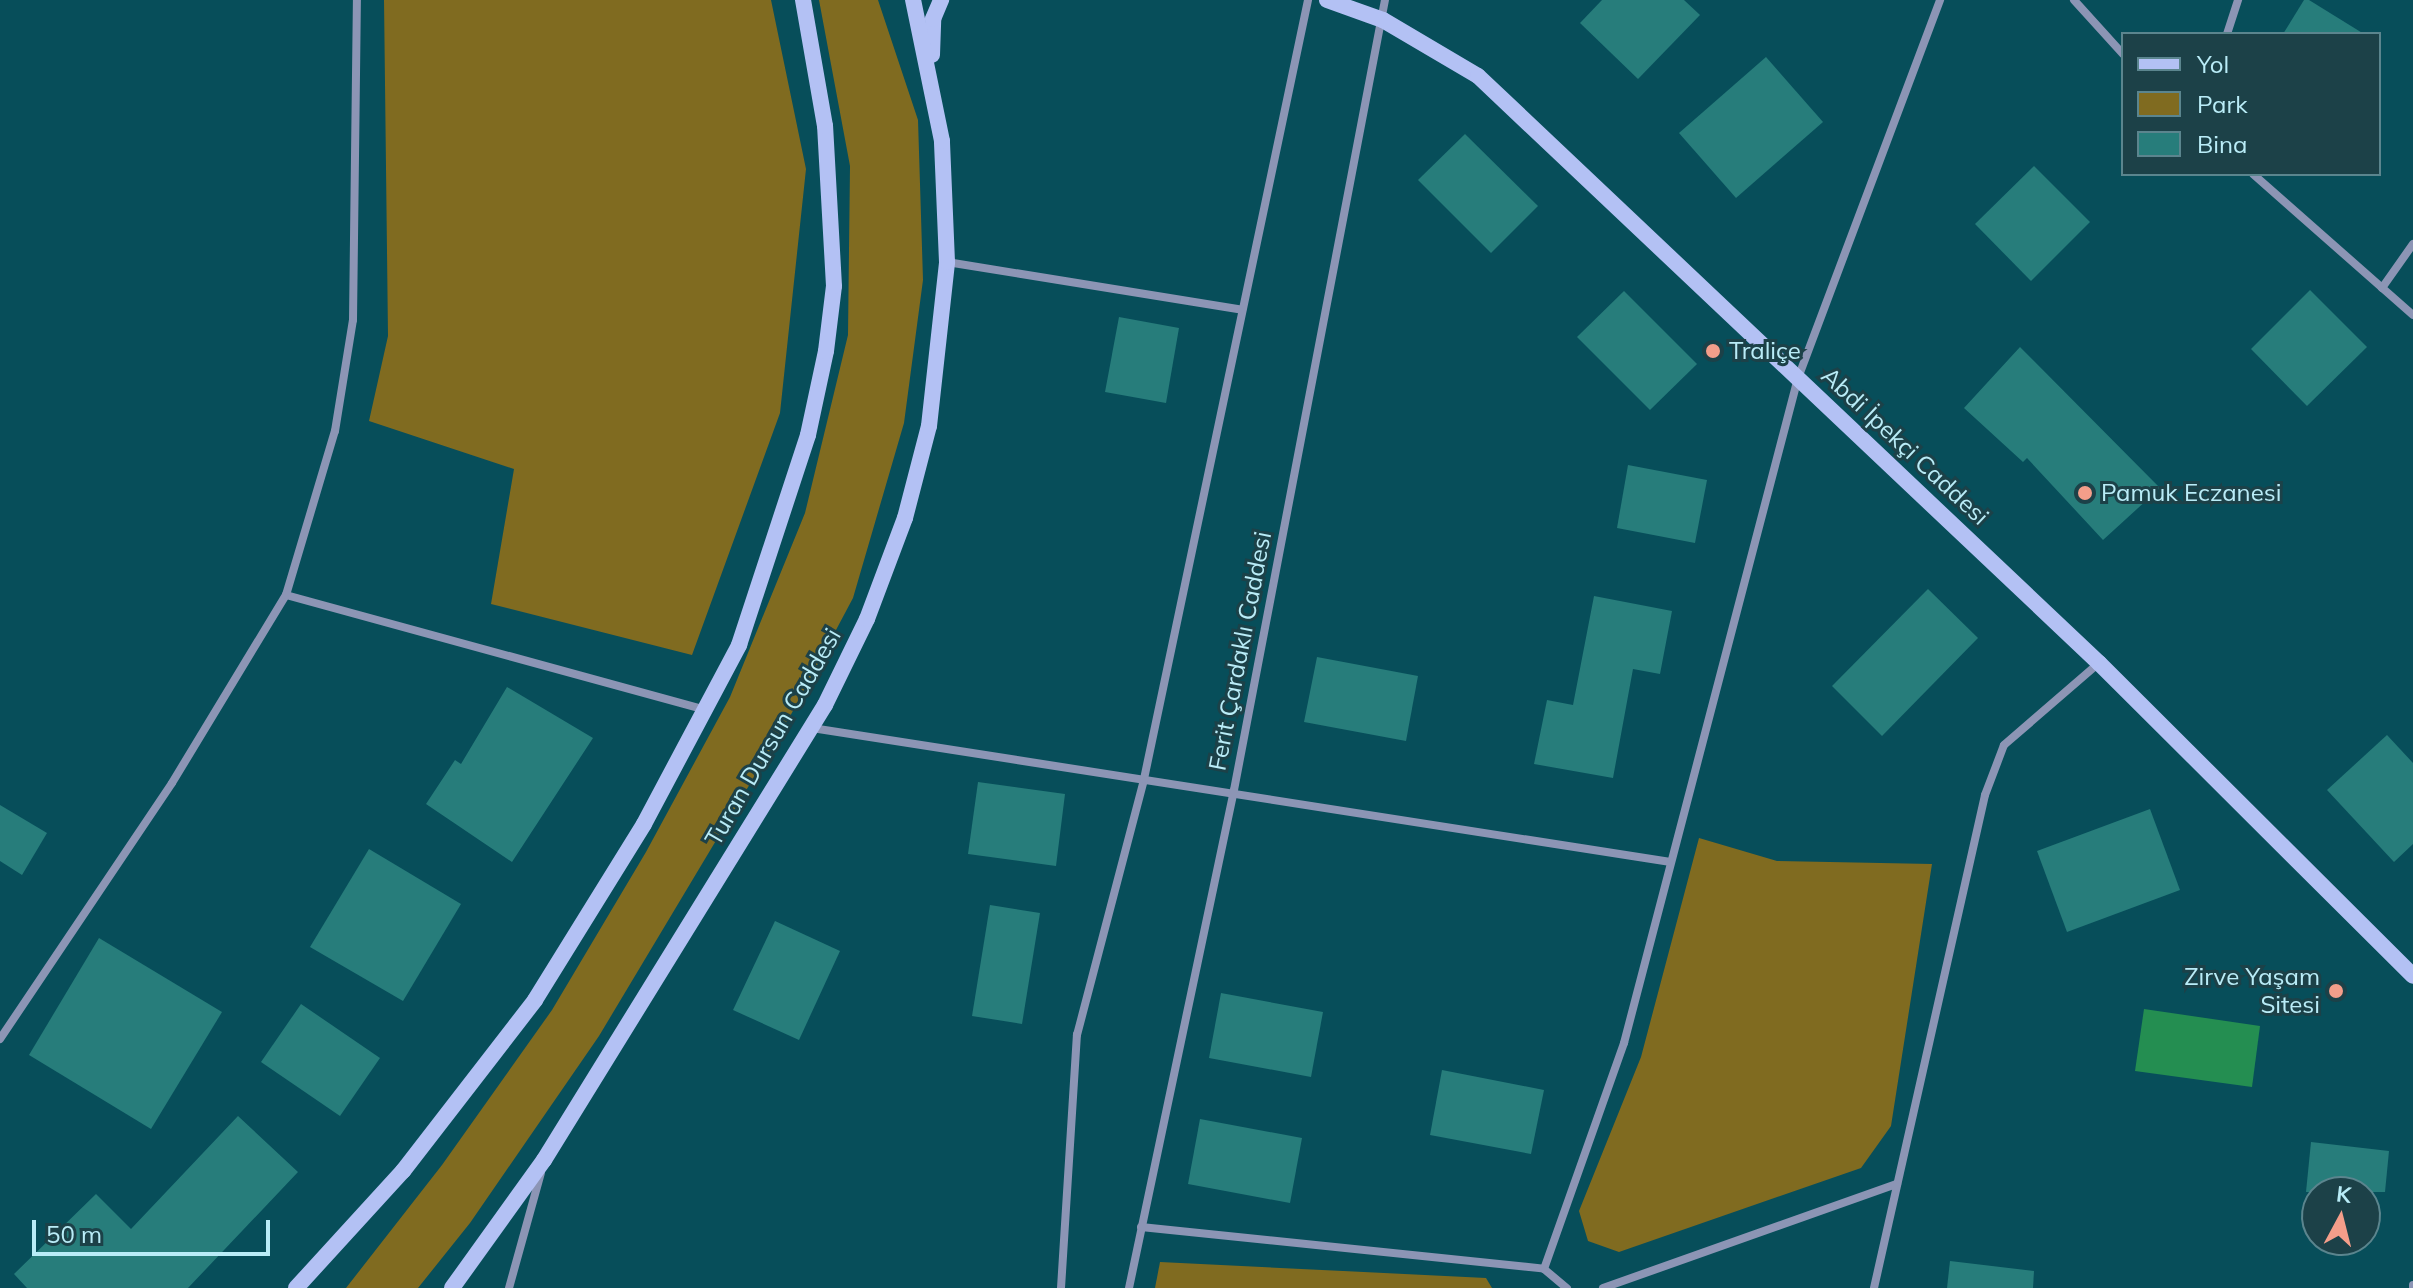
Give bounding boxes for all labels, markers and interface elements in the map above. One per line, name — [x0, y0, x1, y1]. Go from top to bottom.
legend — [2121, 32, 2381, 176]
text: Yol — [2197, 49, 2229, 79]
text: Park — [2197, 89, 2248, 119]
text: Bina — [2197, 129, 2248, 159]
place label: Traliçe — [1729, 337, 1801, 365]
marker: Traliçe — [1704, 342, 1722, 360]
street label: Abdi İpekçi Caddesi — [1816, 361, 1994, 531]
place label: Pamuk Eczanesi — [2101, 479, 2281, 507]
marker: Pamuk Eczanesi — [2076, 484, 2094, 502]
street label: Ferit Çardaklı Caddesi — [1203, 529, 1277, 773]
street label: Turan Dursun Caddesi — [699, 623, 847, 851]
place label: Zirve Yaşam Sitesi — [2184, 963, 2320, 1019]
marker: Zirve Yaşam Sitesi — [2327, 982, 2345, 1000]
north arrow — [2301, 1176, 2381, 1256]
text: K — [2335, 1179, 2353, 1209]
scale bar — [36, 1204, 274, 1254]
text: 50 m — [46, 1219, 102, 1249]

